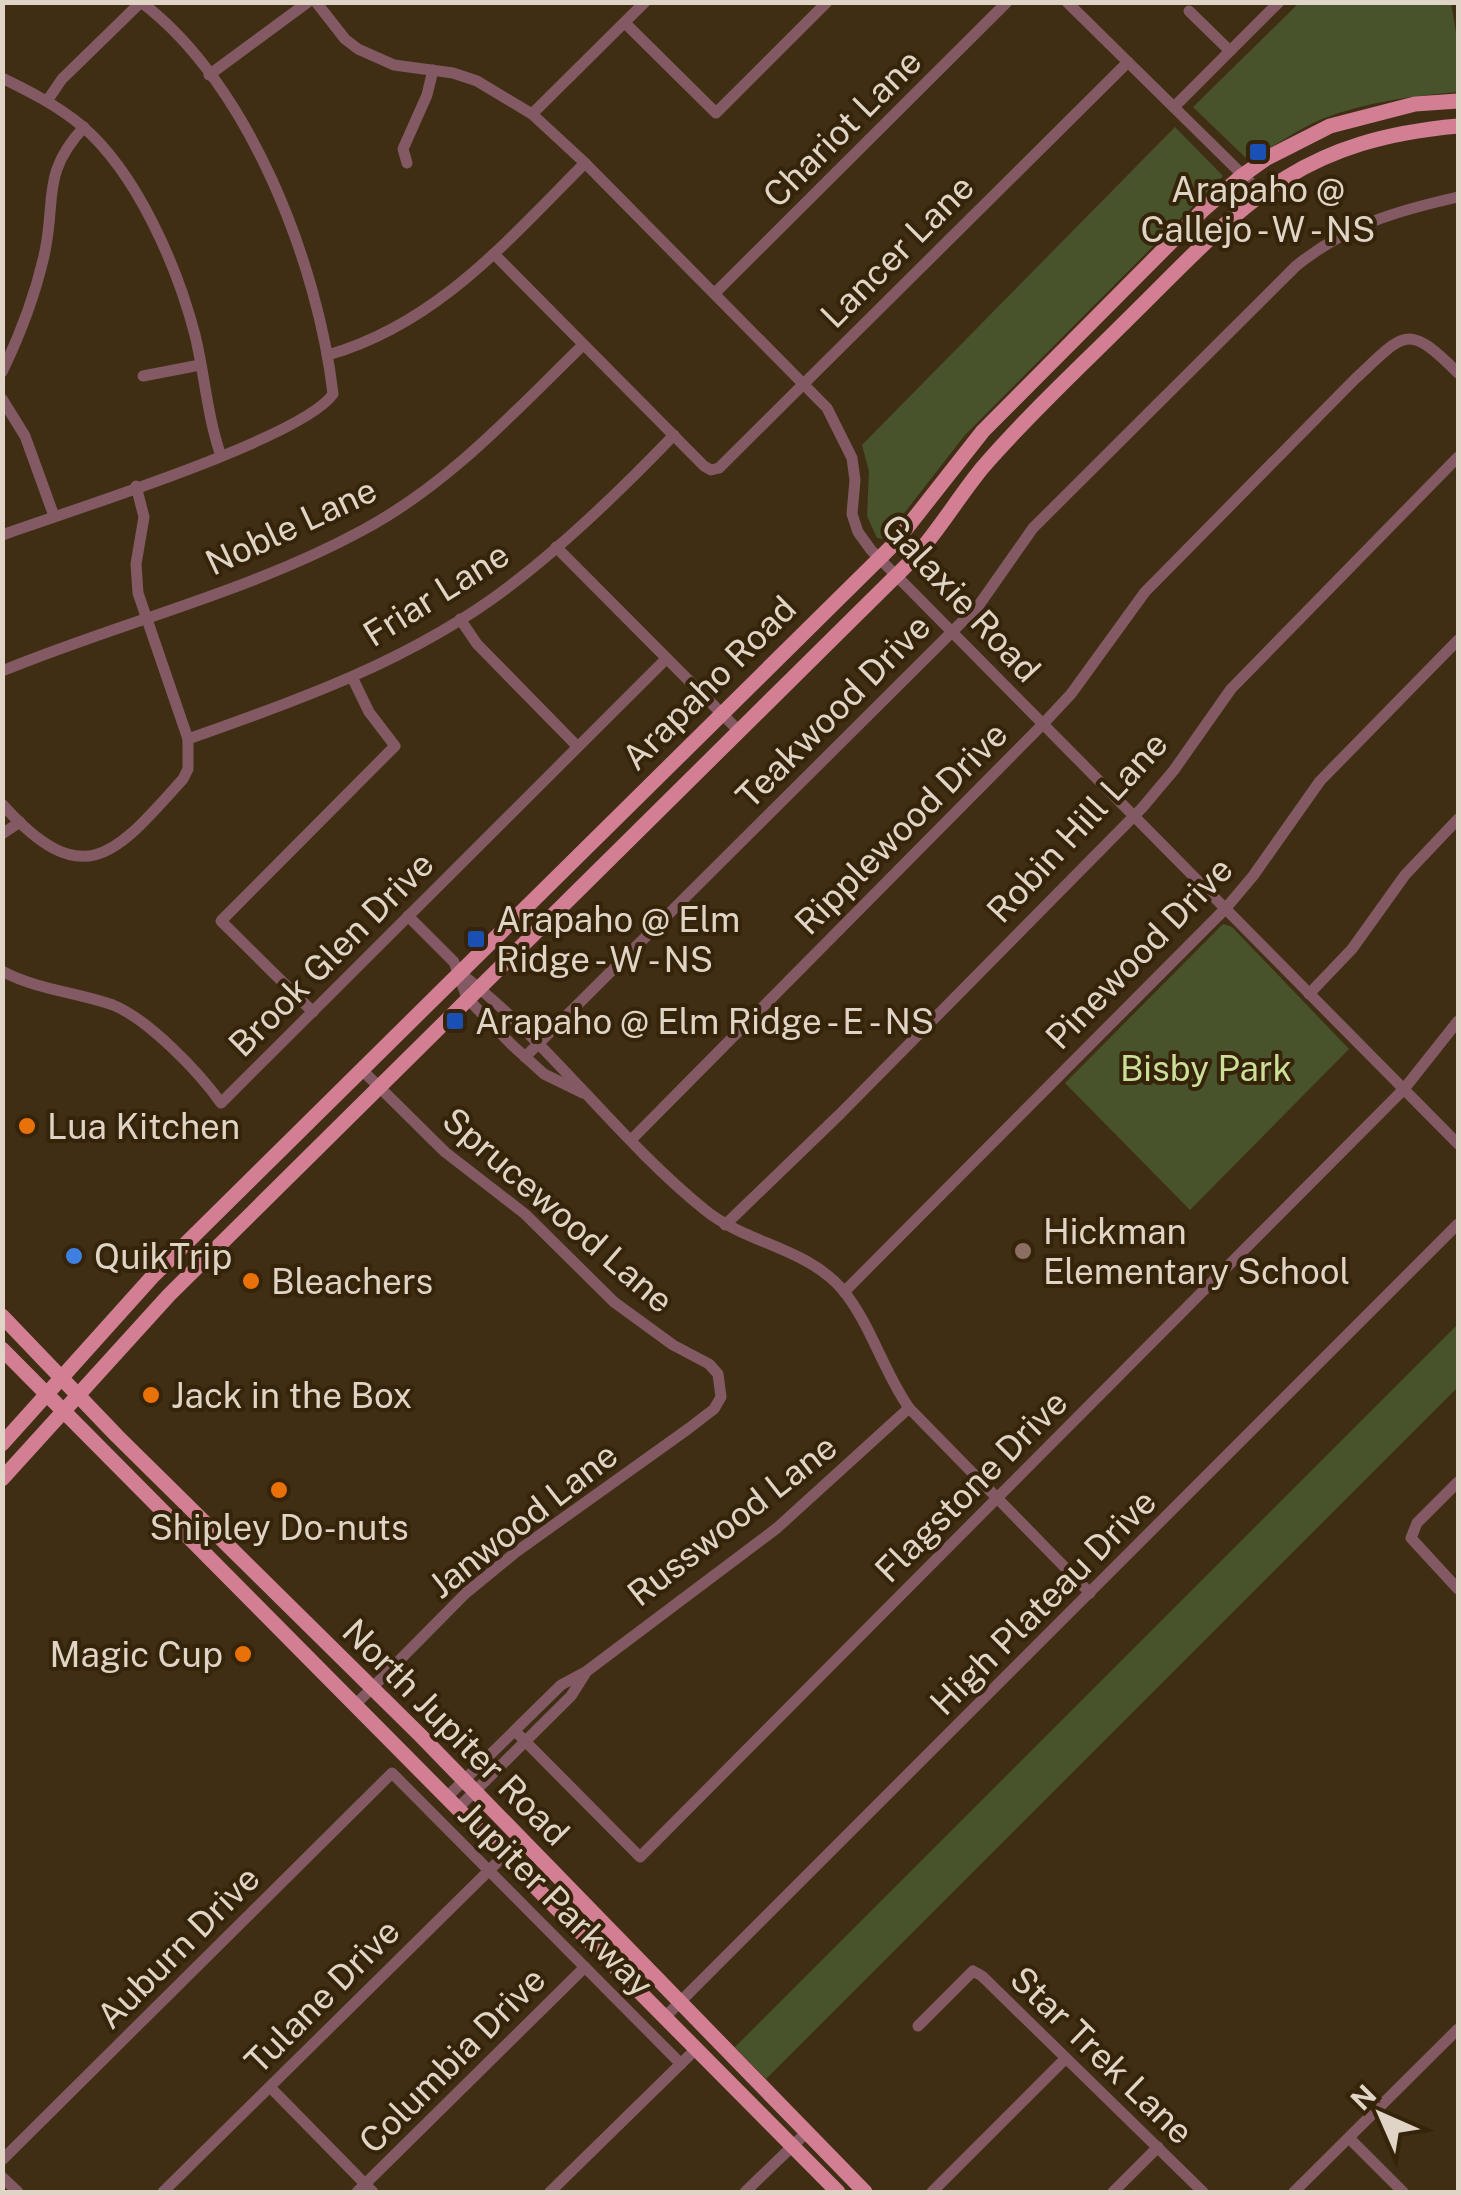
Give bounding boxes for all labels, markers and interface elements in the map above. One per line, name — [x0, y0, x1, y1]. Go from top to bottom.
street label: Chariot Lane — [755, 41, 929, 215]
marker: Arapaho @ Callejo - W - NS — [1247, 141, 1269, 163]
street label: Lancer Lane — [812, 166, 982, 336]
place label: Arapaho @ Callejo - W - NS — [1140, 169, 1376, 250]
street label: Noble Lane — [199, 469, 383, 583]
street label: Galaxie Road — [873, 506, 1049, 690]
street label: Friar Lane — [356, 533, 516, 655]
street label: Arapaho Road — [614, 588, 804, 778]
street label: Teakwood Drive — [728, 606, 938, 816]
street label: Ripplewood Drive — [786, 713, 1016, 943]
street label: Robin Hill Lane — [978, 723, 1176, 931]
street label: Brook Glen Drive — [220, 843, 442, 1065]
street label: Pinewood Drive — [1037, 849, 1241, 1057]
place label: Arapaho @ Elm Ridge - W - NS — [496, 899, 740, 980]
marker: Arapaho @ Elm Ridge - W - NS — [465, 928, 487, 950]
place label: Arapaho @ Elm Ridge - E - NS — [475, 1001, 934, 1042]
marker: Arapaho @ Elm Ridge - E - NS — [444, 1010, 466, 1032]
park label: Bisby Park — [1120, 1048, 1292, 1089]
street label: Sprucewood Lane — [434, 1099, 682, 1321]
place label: Lua Kitchen — [47, 1106, 240, 1147]
marker: Lua Kitchen — [16, 1115, 38, 1137]
place label: Hickman Elementary School — [1043, 1211, 1350, 1292]
place label: QuikTrip — [94, 1236, 232, 1277]
marker: Hickman Elementary School — [1012, 1240, 1034, 1262]
marker: QuikTrip — [63, 1245, 85, 1267]
place label: Bleachers — [271, 1261, 433, 1302]
marker: Bleachers — [240, 1270, 262, 1292]
place label: Jack in the Box — [171, 1375, 412, 1416]
street label: Flagstone Drive — [867, 1382, 1075, 1590]
marker: Jack in the Box — [140, 1384, 162, 1406]
street label: Russwood Lane — [619, 1426, 845, 1614]
street label: Janwood Lane — [421, 1434, 625, 1606]
marker: Shipley Do-nuts — [268, 1479, 290, 1501]
street label: High Plateau Drive — [922, 1481, 1164, 1723]
place label: Shipley Do-nuts — [149, 1507, 409, 1548]
street label: North Jupiter Road — [334, 1610, 578, 1854]
place label: Magic Cup — [50, 1634, 223, 1675]
marker: Magic Cup — [232, 1643, 254, 1665]
street label: Jupiter Parkway — [450, 1793, 662, 2005]
street label: Auburn Drive — [88, 1857, 268, 2037]
street label: Tulane Drive — [236, 1910, 408, 2082]
street label: Star Trek Lane — [1002, 1958, 1202, 2152]
street label: Columbia Drive — [351, 1959, 553, 2161]
north arrow — [1331, 2065, 1431, 2165]
text: N — [1344, 2078, 1382, 2116]

